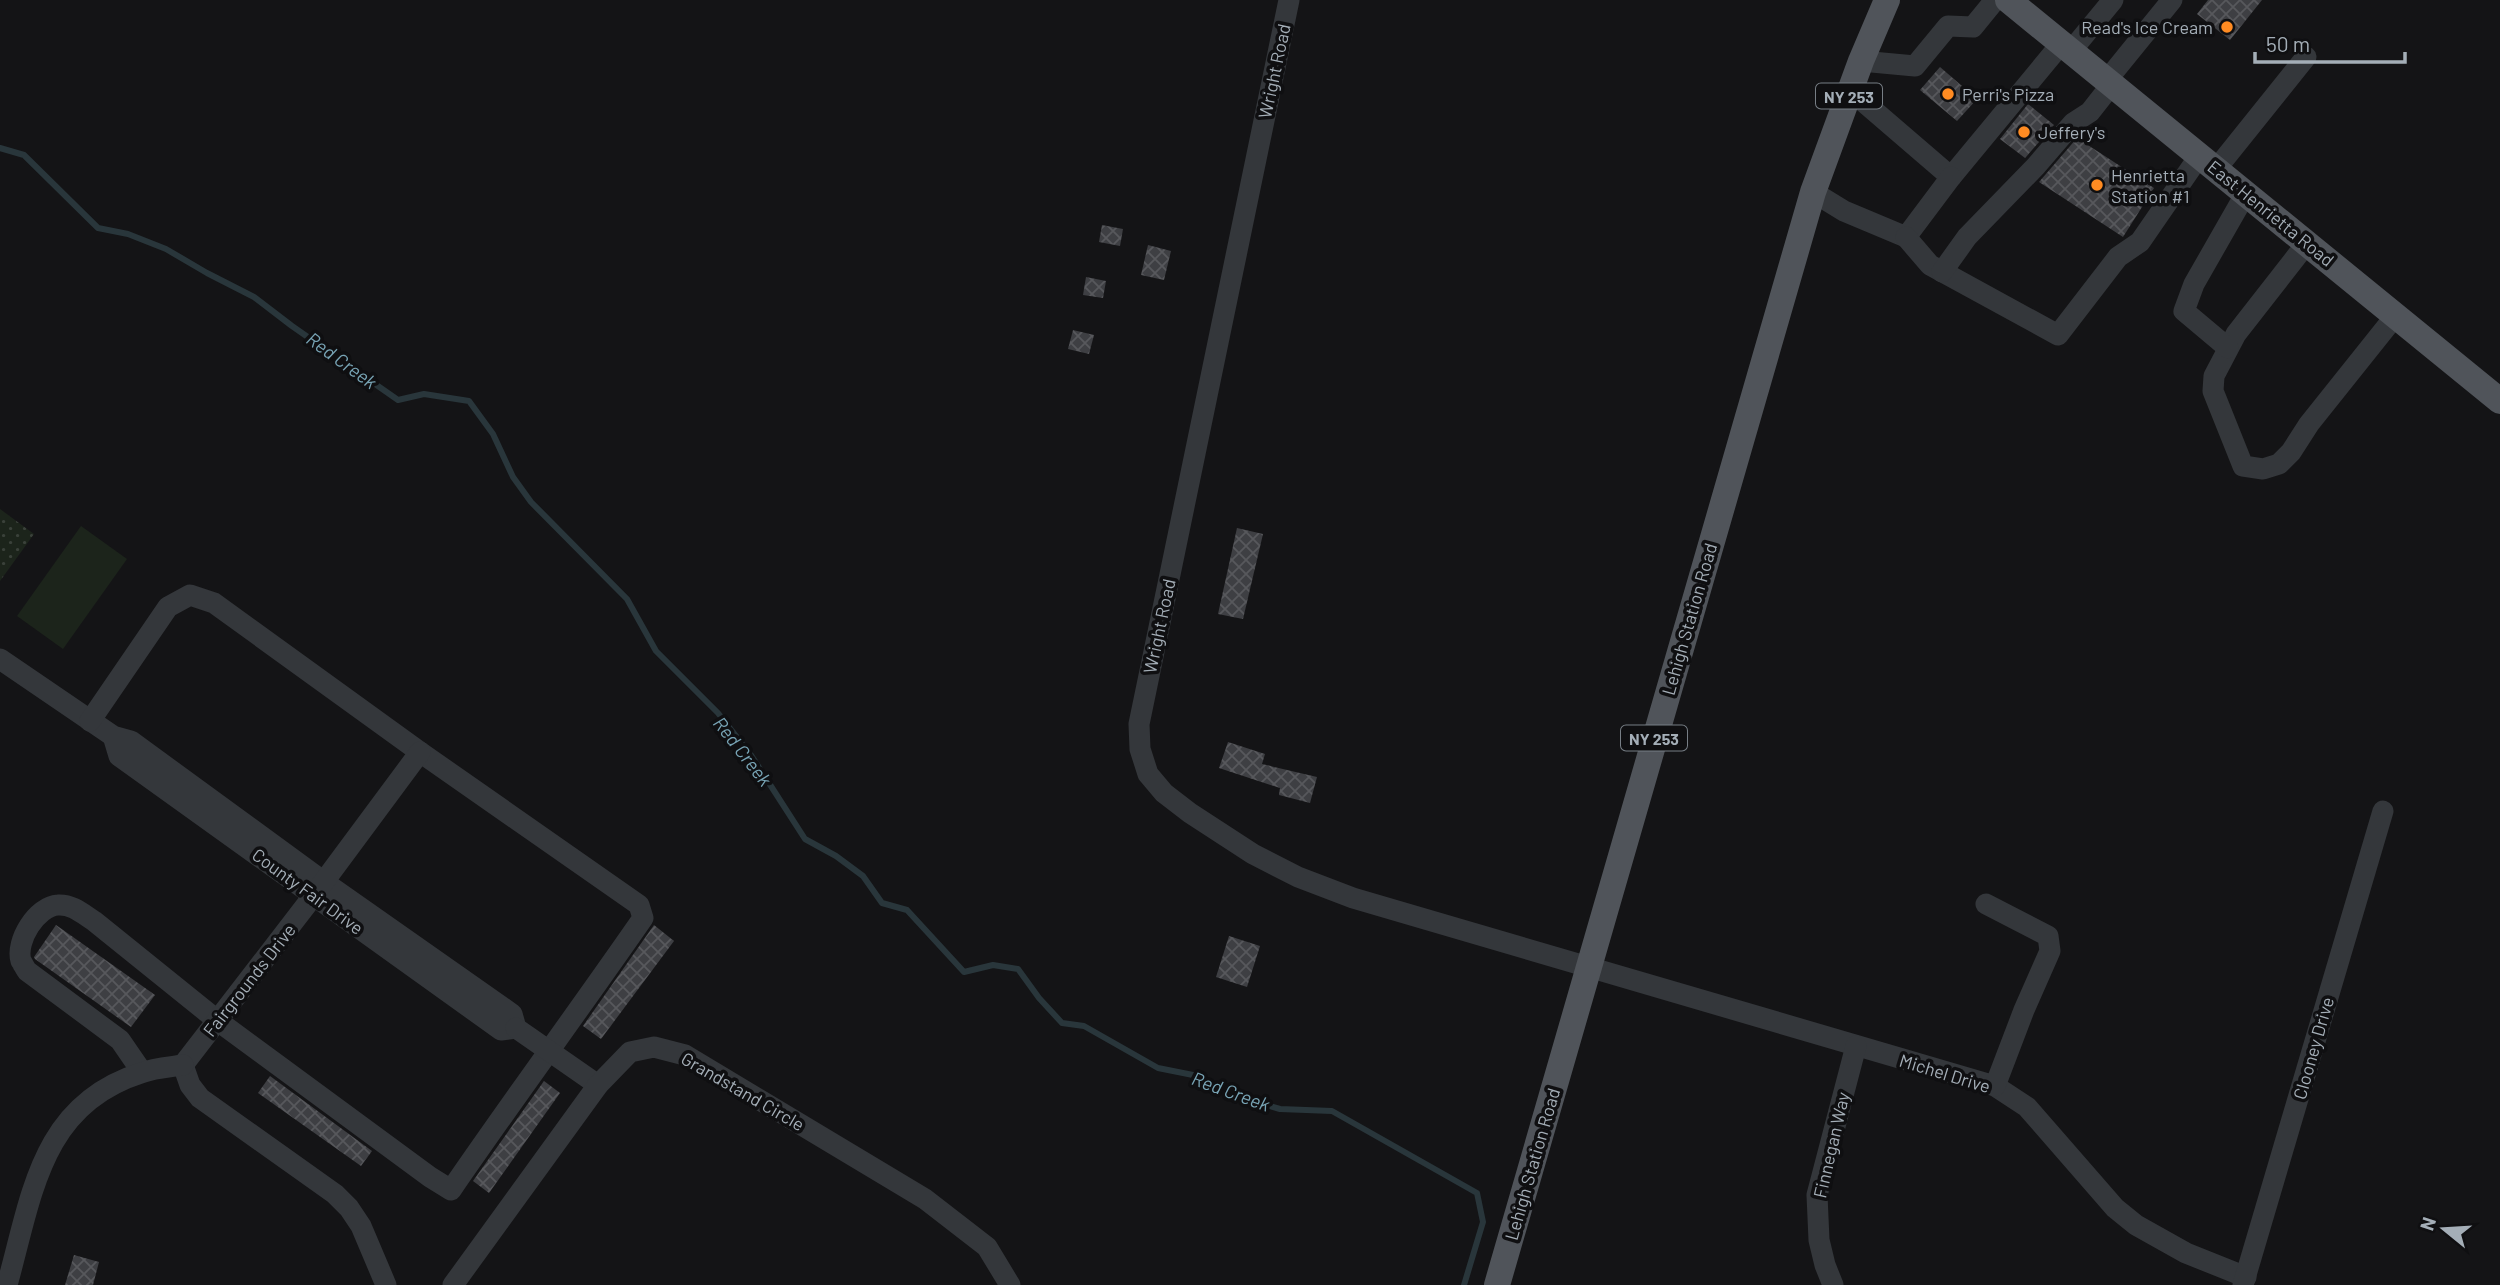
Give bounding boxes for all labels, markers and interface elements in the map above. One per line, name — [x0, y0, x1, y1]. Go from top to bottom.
place label: Read's Ice Cream — [2081, 16, 2213, 38]
marker: Read's Ice Cream — [2219, 19, 2235, 35]
scale bar — [2255, 21, 2406, 65]
street label: Wright Road — [1253, 22, 1295, 120]
text: 50 m — [2266, 31, 2310, 56]
road number: NY 253 — [1816, 83, 1882, 108]
place label: Perri's Pizza — [1962, 83, 2054, 105]
marker: Perri's Pizza — [1940, 86, 1956, 102]
place label: Jeffery's — [2038, 121, 2105, 143]
marker: Jeffery's — [2016, 124, 2032, 140]
street label: East Henrietta Road — [2203, 155, 2339, 271]
place label: Henrietta Station #1 — [2111, 164, 2190, 207]
marker: Henrietta Station #1 — [2089, 177, 2105, 193]
water label: Red Creek — [302, 327, 382, 394]
street label: Lehigh Station Road — [1657, 540, 1721, 698]
street label: Wright Road — [1138, 577, 1180, 675]
water label: Red Creek — [709, 712, 778, 791]
road number: NY 253 — [1621, 726, 1687, 750]
street label: County Fair Drive — [248, 843, 368, 939]
street label: Fairgrounds Drive — [198, 919, 300, 1041]
street label: Clooney Drive — [2288, 994, 2338, 1102]
street label: Grandstand Circle — [677, 1047, 809, 1135]
street label: Michel Drive — [1897, 1049, 1993, 1097]
water label: Red Creek — [1189, 1066, 1274, 1116]
street label: Lehigh Station Road — [1500, 1085, 1564, 1243]
street label: Finnegan Way — [1808, 1090, 1854, 1200]
north arrow — [2409, 1194, 2479, 1264]
text: N — [2414, 1214, 2440, 1233]

